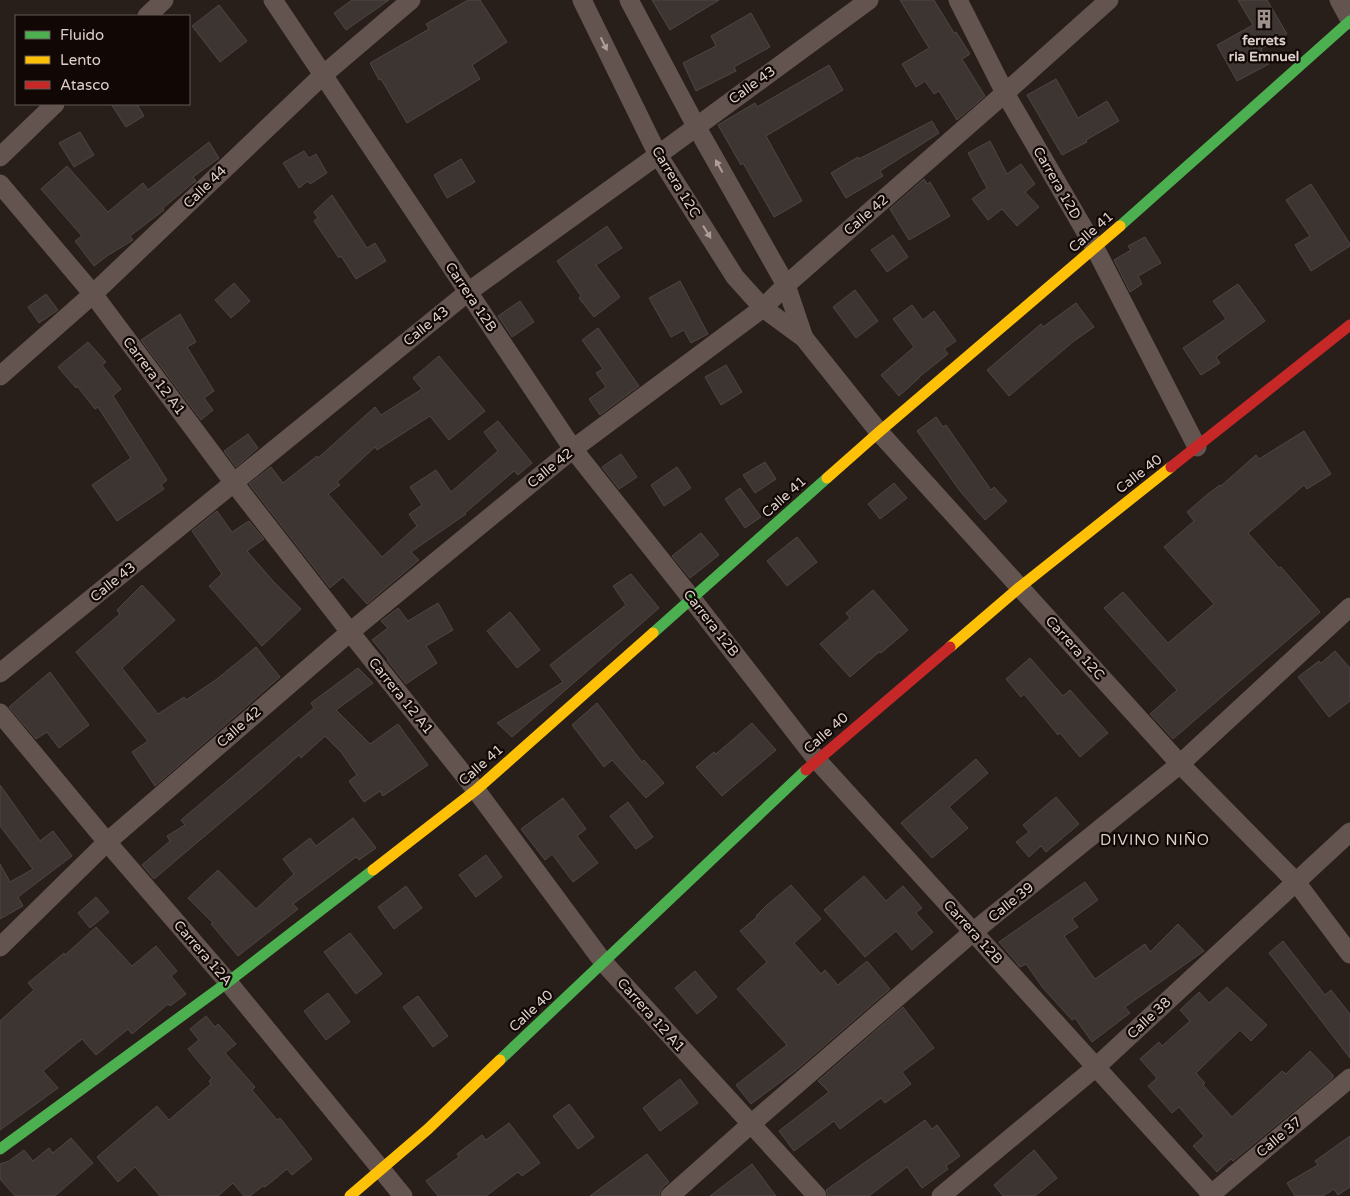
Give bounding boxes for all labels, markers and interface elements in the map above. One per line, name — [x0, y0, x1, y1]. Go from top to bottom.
building icon: ferrets ria Emnuel — [1253, 8, 1275, 30]
legend — [15, 15, 190, 105]
text: Fluido — [60, 26, 104, 44]
place label: ferrets ria Emnuel — [1229, 32, 1299, 65]
one-way arrow — [600, 37, 608, 51]
text: Lento — [60, 51, 101, 69]
street label: Calle 43 — [725, 62, 779, 108]
text: Atasco — [60, 76, 109, 94]
street label: Carrera 12C — [648, 143, 704, 221]
street label: Carrera 12D — [1029, 144, 1085, 222]
one-way arrow — [715, 159, 723, 174]
street label: Calle 44 — [180, 162, 230, 212]
street label: Calle 42 — [840, 191, 892, 239]
street label: Calle 41 — [1065, 208, 1117, 256]
one-way arrow — [702, 225, 711, 239]
street label: Carrera 12B — [442, 259, 500, 335]
street label: Calle 43 — [400, 302, 452, 350]
street label: Carrera 12 A1 — [119, 334, 189, 418]
street label: Calle 42 — [524, 444, 576, 492]
street label: Calle 40 — [1113, 451, 1166, 497]
street label: Calle 41 — [758, 473, 810, 521]
street label: Calle 43 — [87, 558, 139, 606]
street label: Carrera 12B — [680, 586, 742, 660]
street label: Carrera 12C — [1042, 612, 1108, 684]
street label: Carrera 12 A1 — [365, 654, 437, 738]
street label: Calle 42 — [213, 703, 265, 751]
street label: Calle 40 — [800, 709, 852, 757]
street label: Calle 41 — [455, 741, 507, 789]
district label: DIVINO NIÑO — [1100, 831, 1210, 849]
street label: Calle 39 — [985, 878, 1037, 926]
street label: Carrera 12B — [940, 897, 1006, 967]
street label: Carrera 12A — [170, 917, 236, 989]
street label: Carrera 12 A1 — [613, 975, 689, 1055]
street label: Calle 40 — [506, 986, 557, 1036]
street label: Calle 38 — [1124, 993, 1175, 1043]
street label: Calle 37 — [1253, 1113, 1305, 1161]

